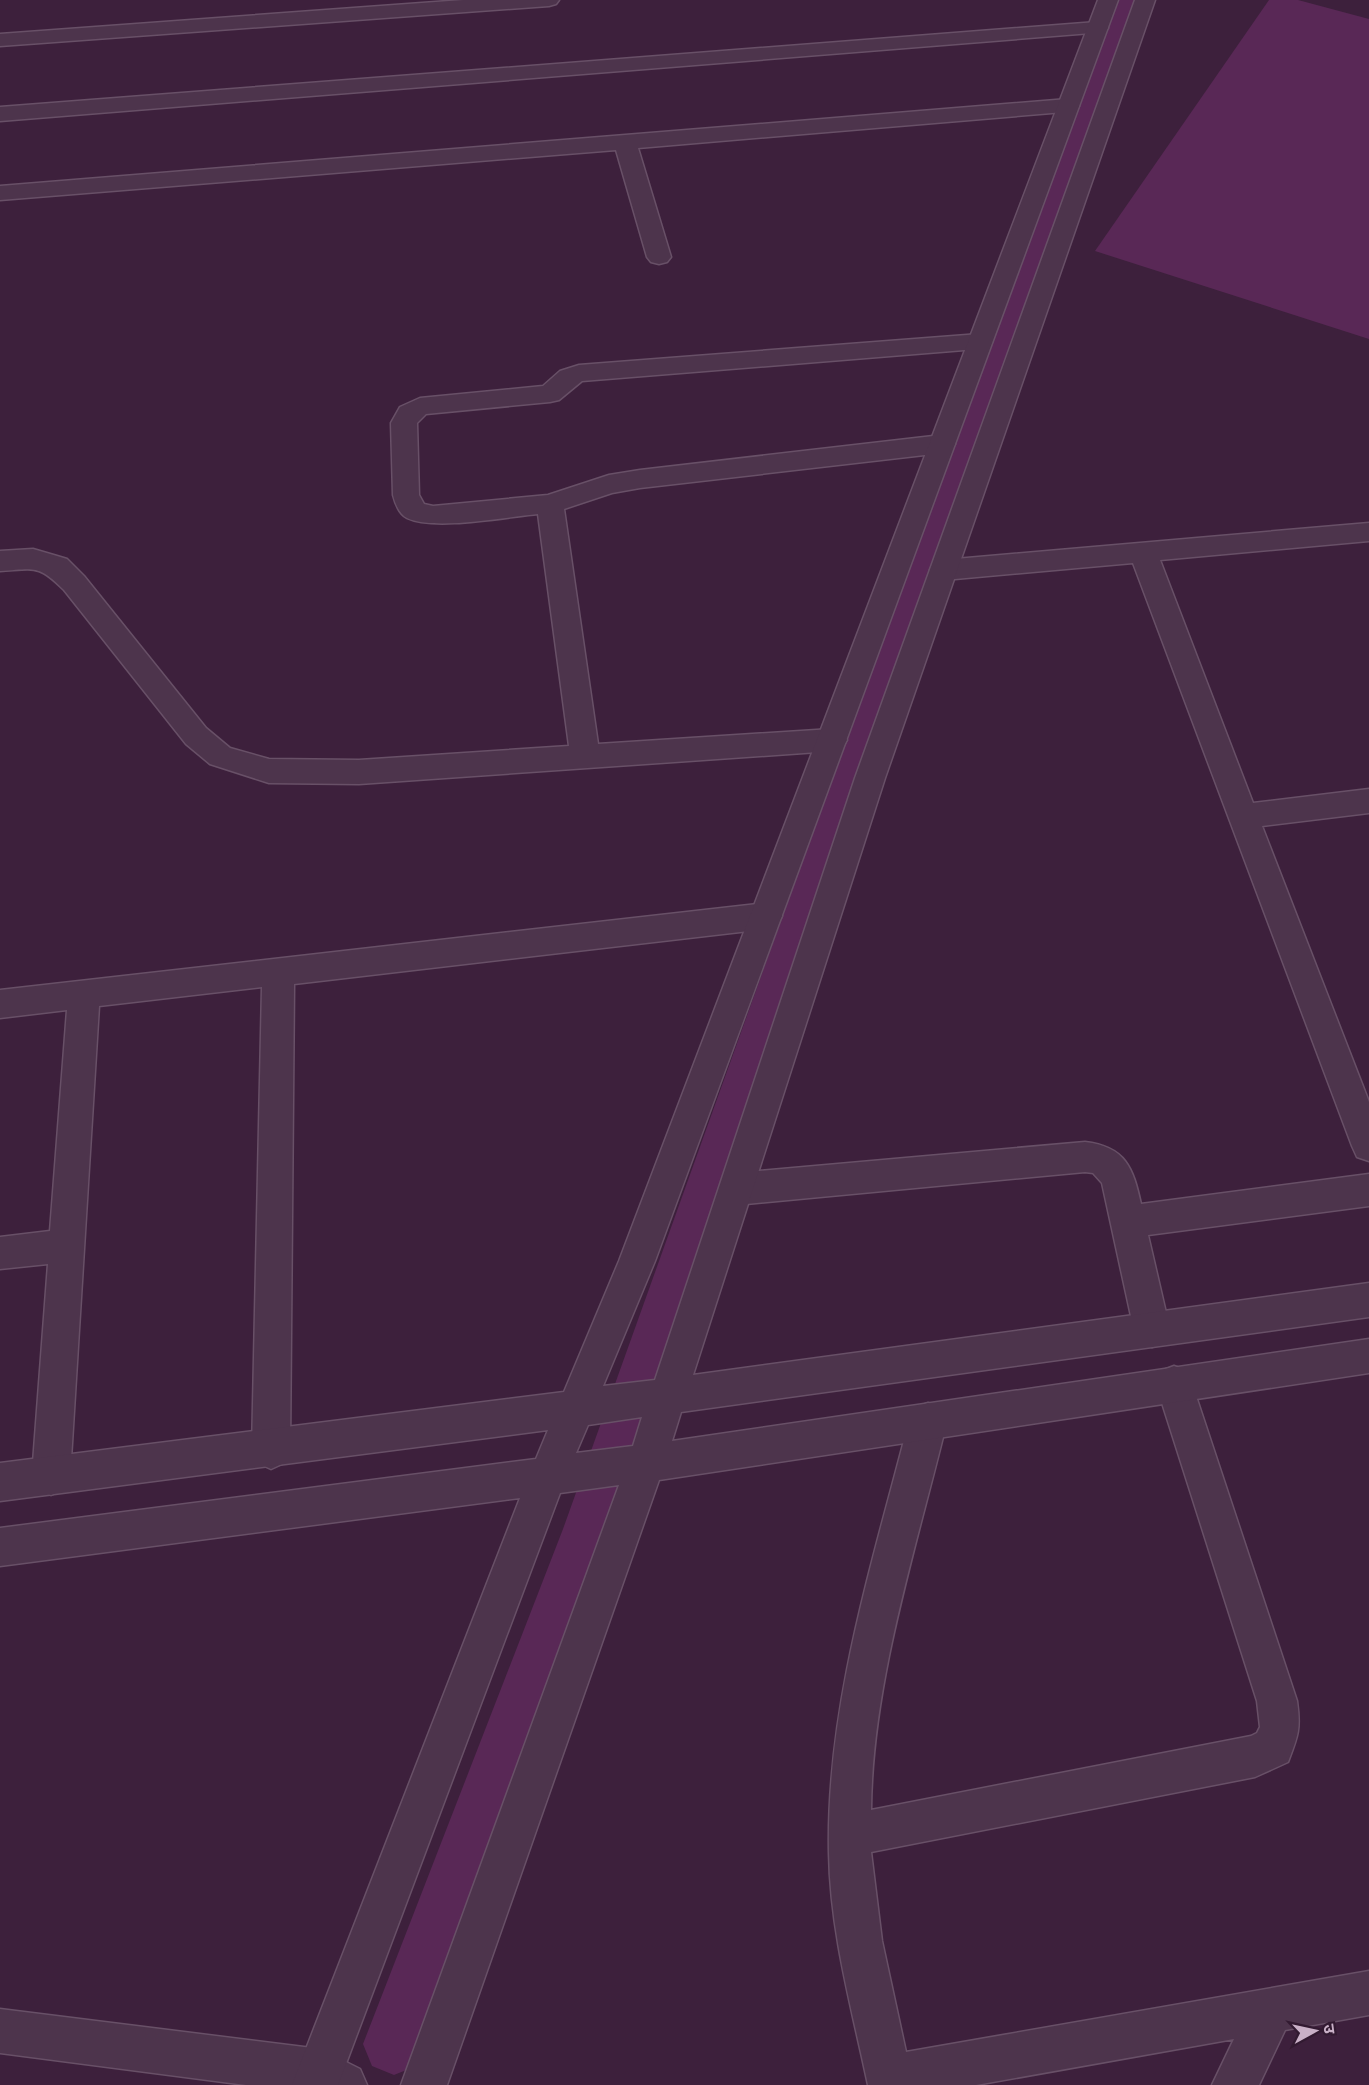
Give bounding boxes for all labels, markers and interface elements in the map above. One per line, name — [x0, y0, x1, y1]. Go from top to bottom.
north arrow — [1285, 2001, 1345, 2061]
text: उ — [1318, 2023, 1340, 2036]

